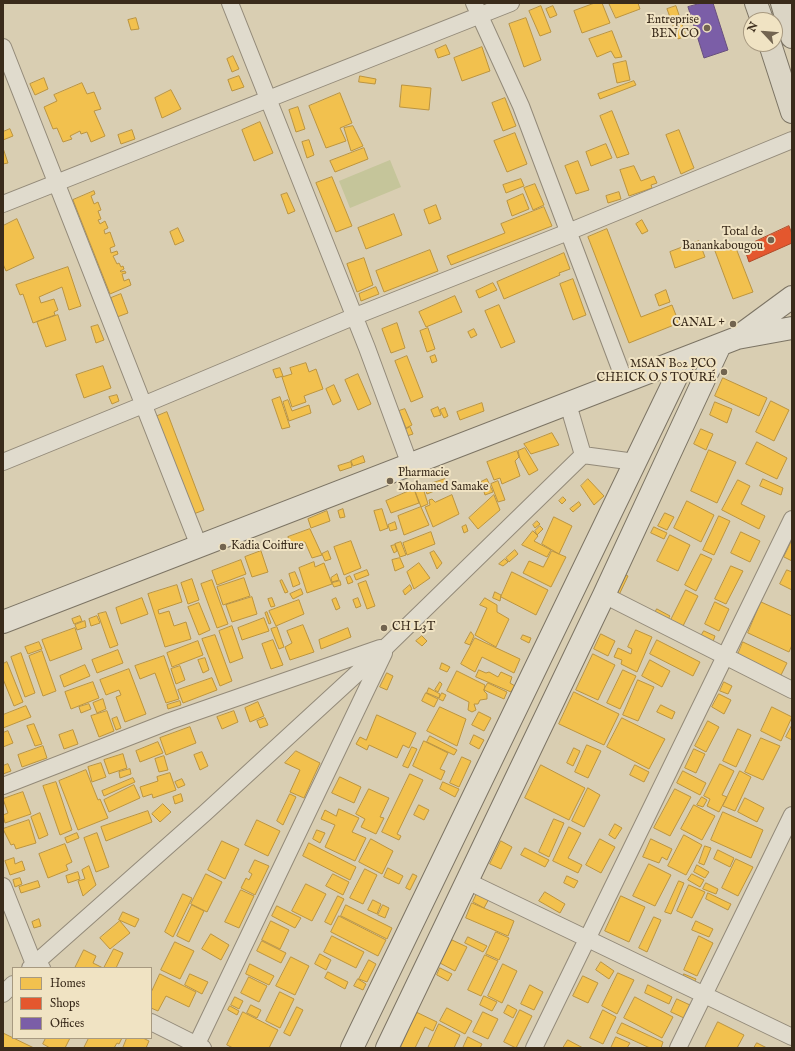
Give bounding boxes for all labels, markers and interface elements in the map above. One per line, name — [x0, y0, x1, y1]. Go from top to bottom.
north arrow — [743, 12, 783, 52]
place label: Entreprise BEN CO — [646, 14, 699, 42]
text: N — [745, 20, 761, 35]
marker: Entreprise BEN CO — [702, 23, 712, 33]
place label: Total de Banankabougou — [682, 226, 763, 254]
marker: Total de Banankabougou — [766, 235, 776, 245]
place label: CANAL + — [672, 317, 725, 331]
marker: CANAL + — [728, 319, 738, 329]
place label: MSAN B02 PCO CHEICK O S TOURÉ — [596, 358, 716, 386]
marker: MSAN B02 PCO CHEICK O S TOURÉ — [719, 367, 729, 377]
place label: Pharmacie Mohamed Samake — [398, 467, 489, 495]
marker: Pharmacie Mohamed Samake — [385, 476, 395, 486]
place label: Kadia Coiffure — [231, 540, 304, 554]
marker: Kadia Coiffure — [218, 542, 228, 552]
place label: CH L3T — [392, 621, 435, 635]
marker: CH L3T — [379, 623, 389, 633]
legend — [12, 967, 152, 1039]
text: Homes — [50, 976, 86, 991]
text: Shops — [50, 996, 80, 1011]
text: Offices — [50, 1016, 84, 1031]

